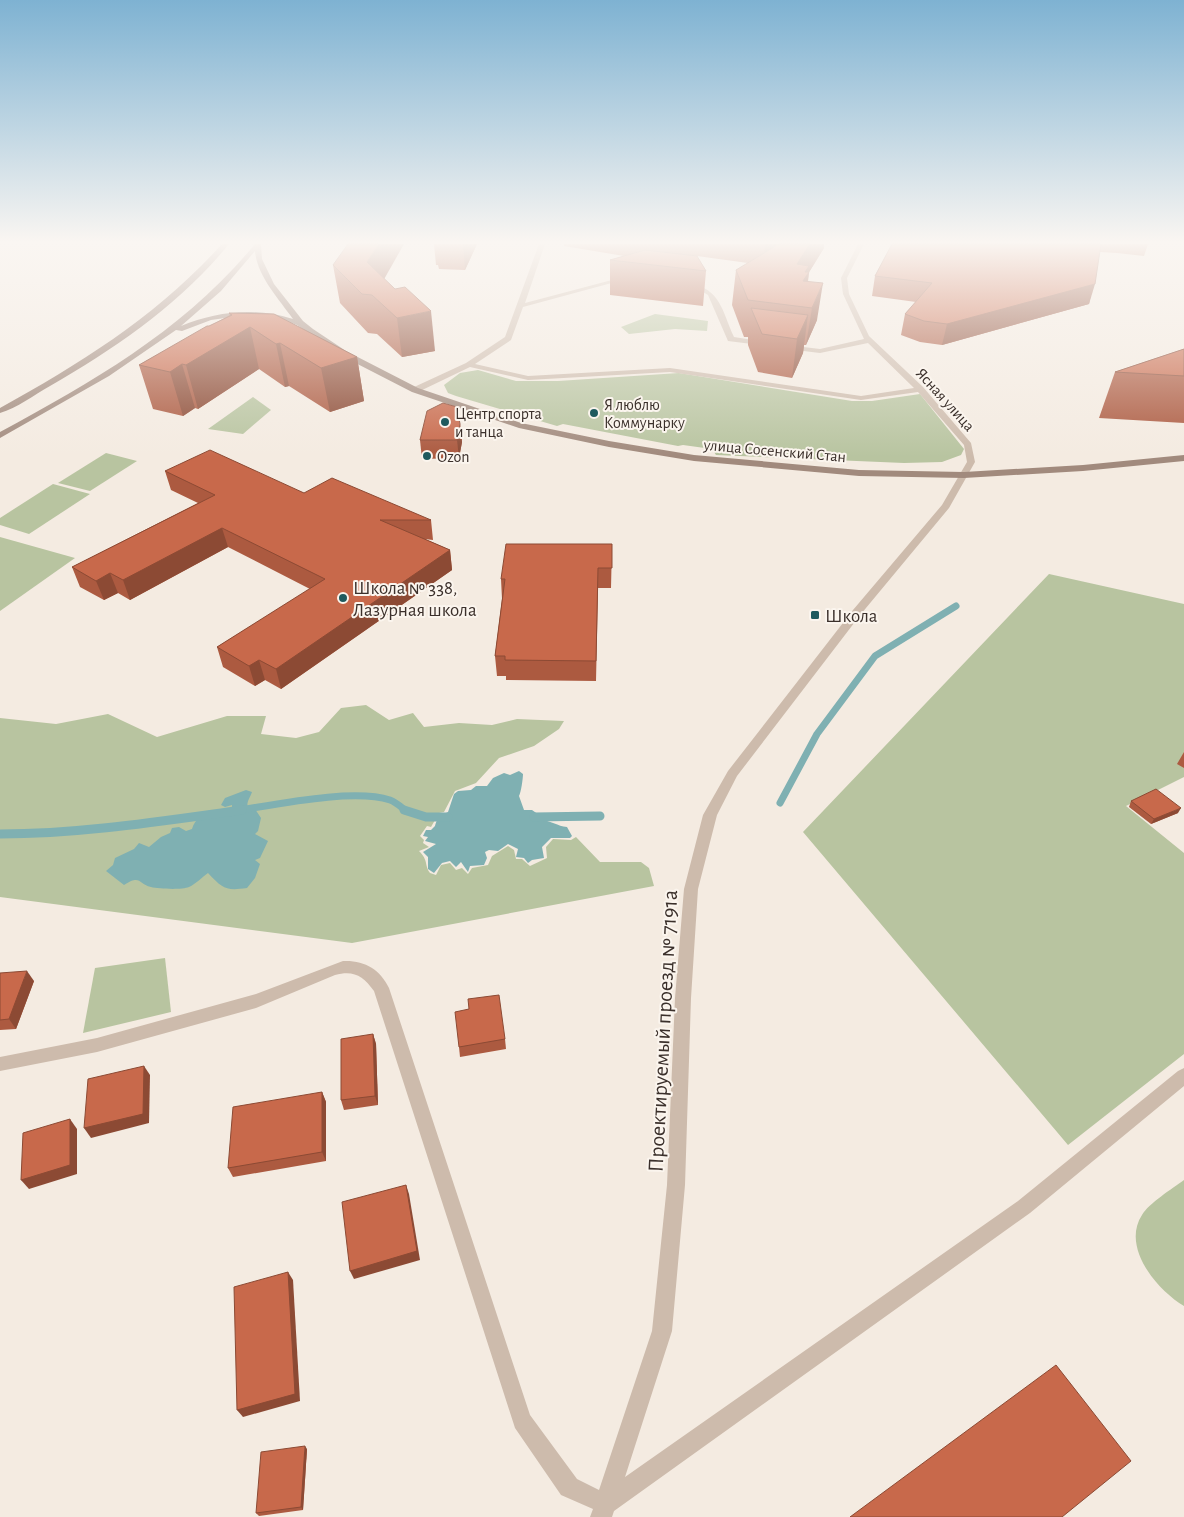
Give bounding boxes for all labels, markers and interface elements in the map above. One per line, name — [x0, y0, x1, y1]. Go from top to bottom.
street label: Ясная улица — [912, 365, 978, 435]
place label: Я люблю Коммунарку — [604, 397, 685, 432]
place label: Центр спорта и танца — [455, 406, 542, 440]
marker: Я люблю Коммунарку — [588, 407, 600, 419]
marker: Центр спорта и танца — [439, 416, 451, 428]
street label: улица Сосенский Стан — [702, 437, 847, 466]
place label: Ozon — [437, 449, 469, 465]
marker: Ozon — [421, 450, 433, 462]
place label: Школа № 338, Лазурная школа — [353, 579, 477, 620]
marker: Школа № 338, Лазурная школа — [337, 592, 349, 604]
place label: Школа — [825, 607, 878, 626]
marker: Школа — [809, 609, 821, 621]
street label: Проектируемый проезд № 7191а — [645, 889, 681, 1173]

